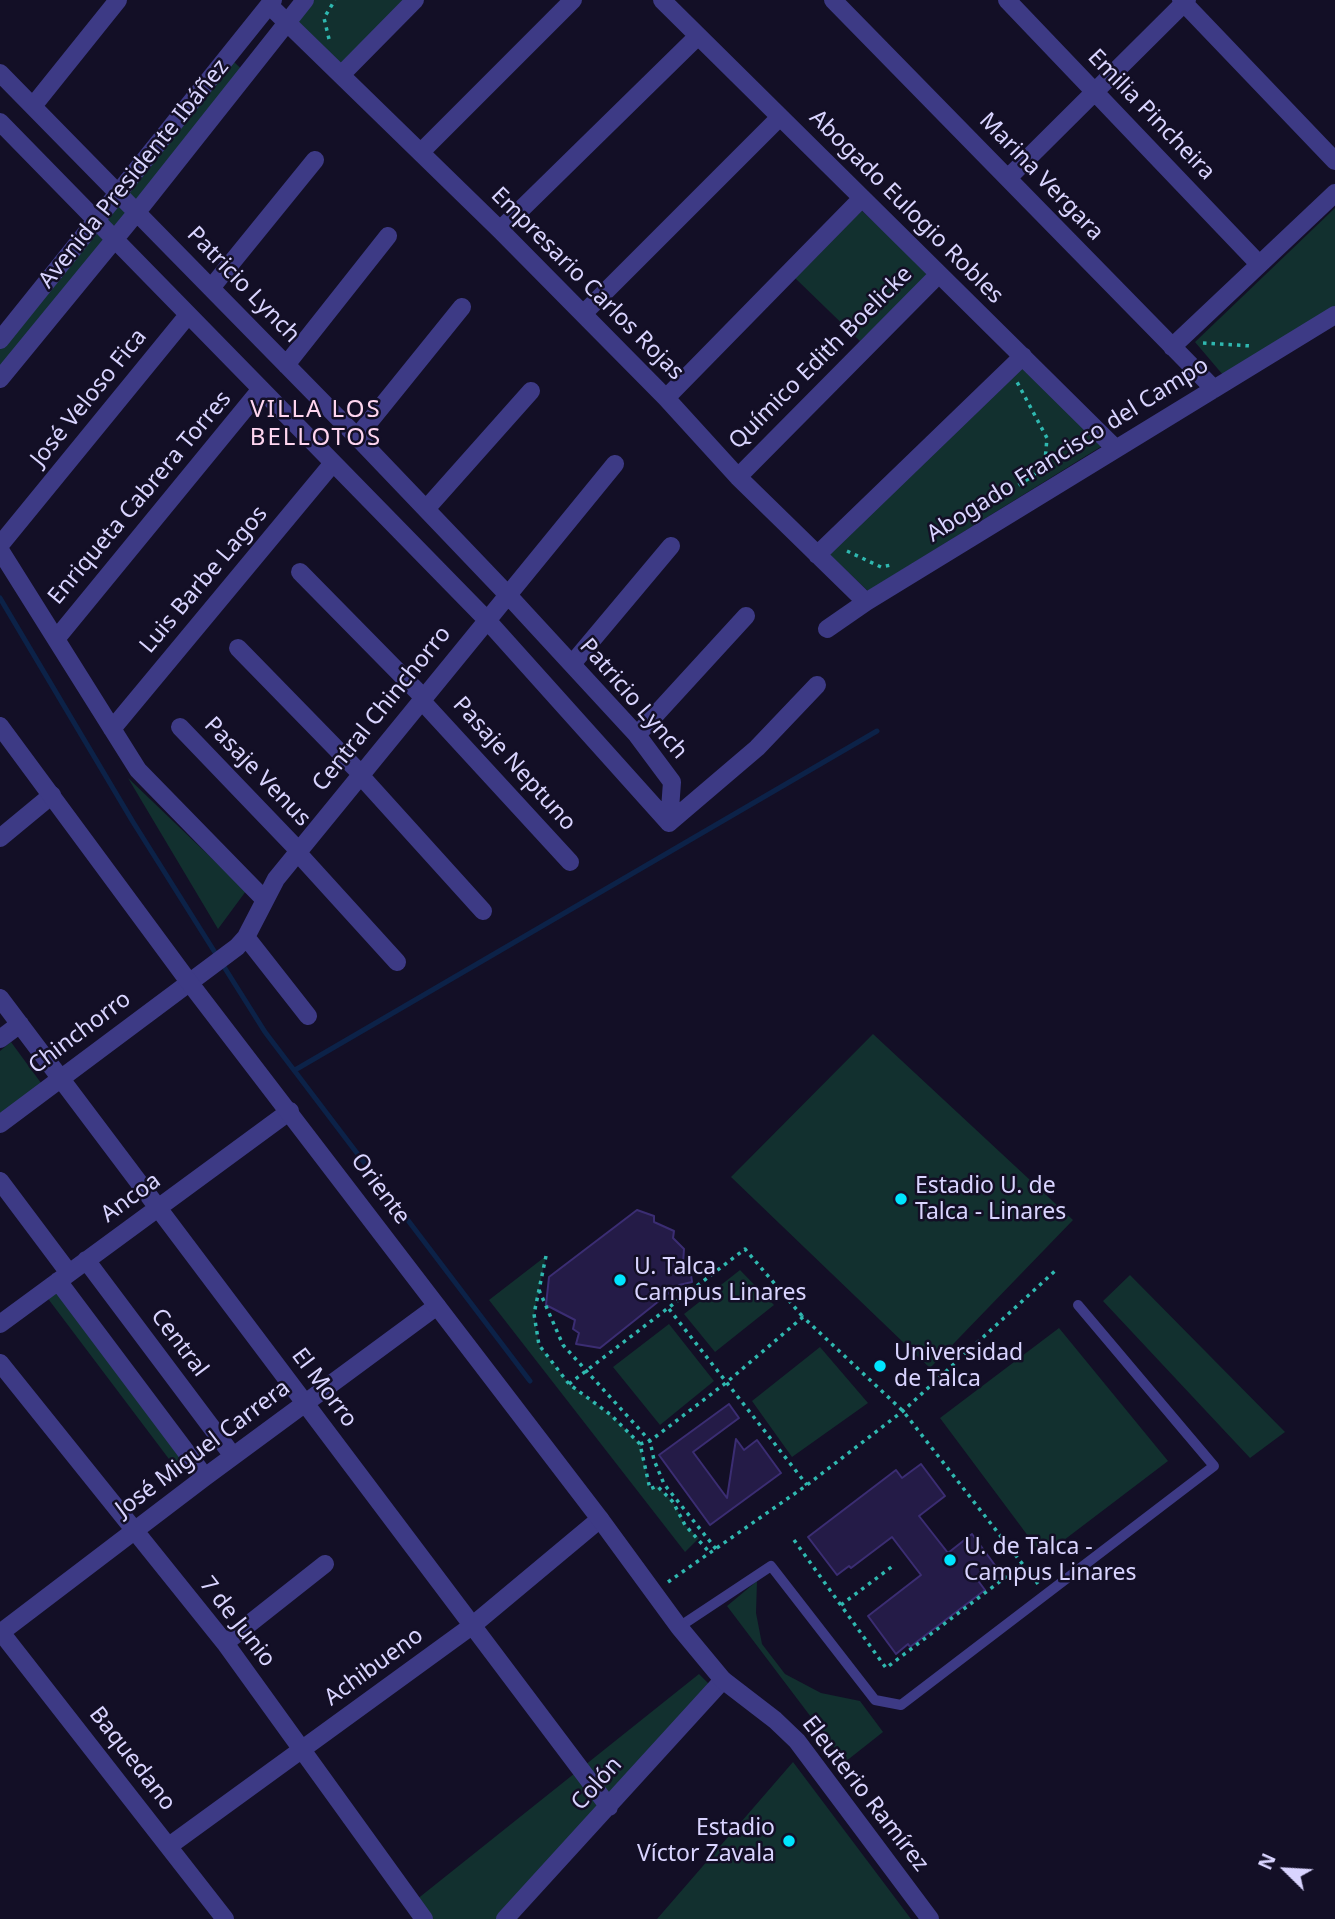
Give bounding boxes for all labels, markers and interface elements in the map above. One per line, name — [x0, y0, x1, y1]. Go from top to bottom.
street label: Emilia Pincheira — [1082, 44, 1220, 186]
street label: Avenida Presidente Ibáñez — [33, 54, 235, 294]
street label: Abogado Eulogio Robles — [803, 104, 1009, 310]
street label: Marina Vergara — [973, 107, 1109, 247]
street label: Empresario Carlos Rojas — [485, 182, 689, 386]
street label: Patricio Lynch — [181, 221, 305, 349]
street label: Químico Edith Boelicke — [724, 261, 918, 455]
street label: José Veloso Fica — [25, 324, 153, 472]
street label: Abogado Francisco del Campo — [922, 352, 1214, 548]
street label: Enriqueta Cabrera Torres — [43, 386, 237, 610]
district label: VILLA LOS BELLOTOS — [251, 396, 381, 452]
street label: Luis Barbe Lagos — [134, 501, 274, 659]
street label: Central Chinchorro — [307, 621, 457, 797]
street label: Patricio Lynch — [573, 633, 693, 765]
street label: Pasaje Neptuno — [447, 691, 581, 837]
street label: Pasaje Venus — [198, 712, 316, 832]
street label: Chinchorro — [24, 986, 136, 1080]
street label: Oriente — [344, 1148, 416, 1230]
street label: Ancoa — [96, 1167, 166, 1229]
place label: Estadio U. de Talca - Linares — [915, 1172, 1066, 1226]
marker: Estadio U. de Talca - Linares — [893, 1191, 909, 1207]
place label: U. Talca Campus Linares — [634, 1253, 806, 1307]
marker: U. Talca Campus Linares — [612, 1272, 628, 1288]
street label: Central — [145, 1304, 213, 1382]
place label: Universidad de Talca — [894, 1339, 1023, 1393]
street label: El Morro — [285, 1343, 363, 1433]
marker: Universidad de Talca — [872, 1358, 888, 1374]
street label: José Miguel Carrera — [110, 1374, 296, 1524]
place label: U. de Talca - Campus Linares — [964, 1533, 1136, 1587]
marker: U. de Talca - Campus Linares — [942, 1552, 958, 1568]
street label: 7 de Junio — [193, 1571, 281, 1673]
street label: Achibueno — [319, 1622, 429, 1712]
street label: Baquedano — [83, 1702, 181, 1816]
street label: Eleuterio Ramírez — [796, 1711, 934, 1877]
street label: Colón — [566, 1752, 628, 1816]
place label: Estadio Víctor Zavala — [637, 1814, 775, 1868]
marker: Estadio Víctor Zavala — [781, 1833, 797, 1849]
north arrow — [1251, 1835, 1321, 1905]
text: N — [1252, 1849, 1282, 1874]

